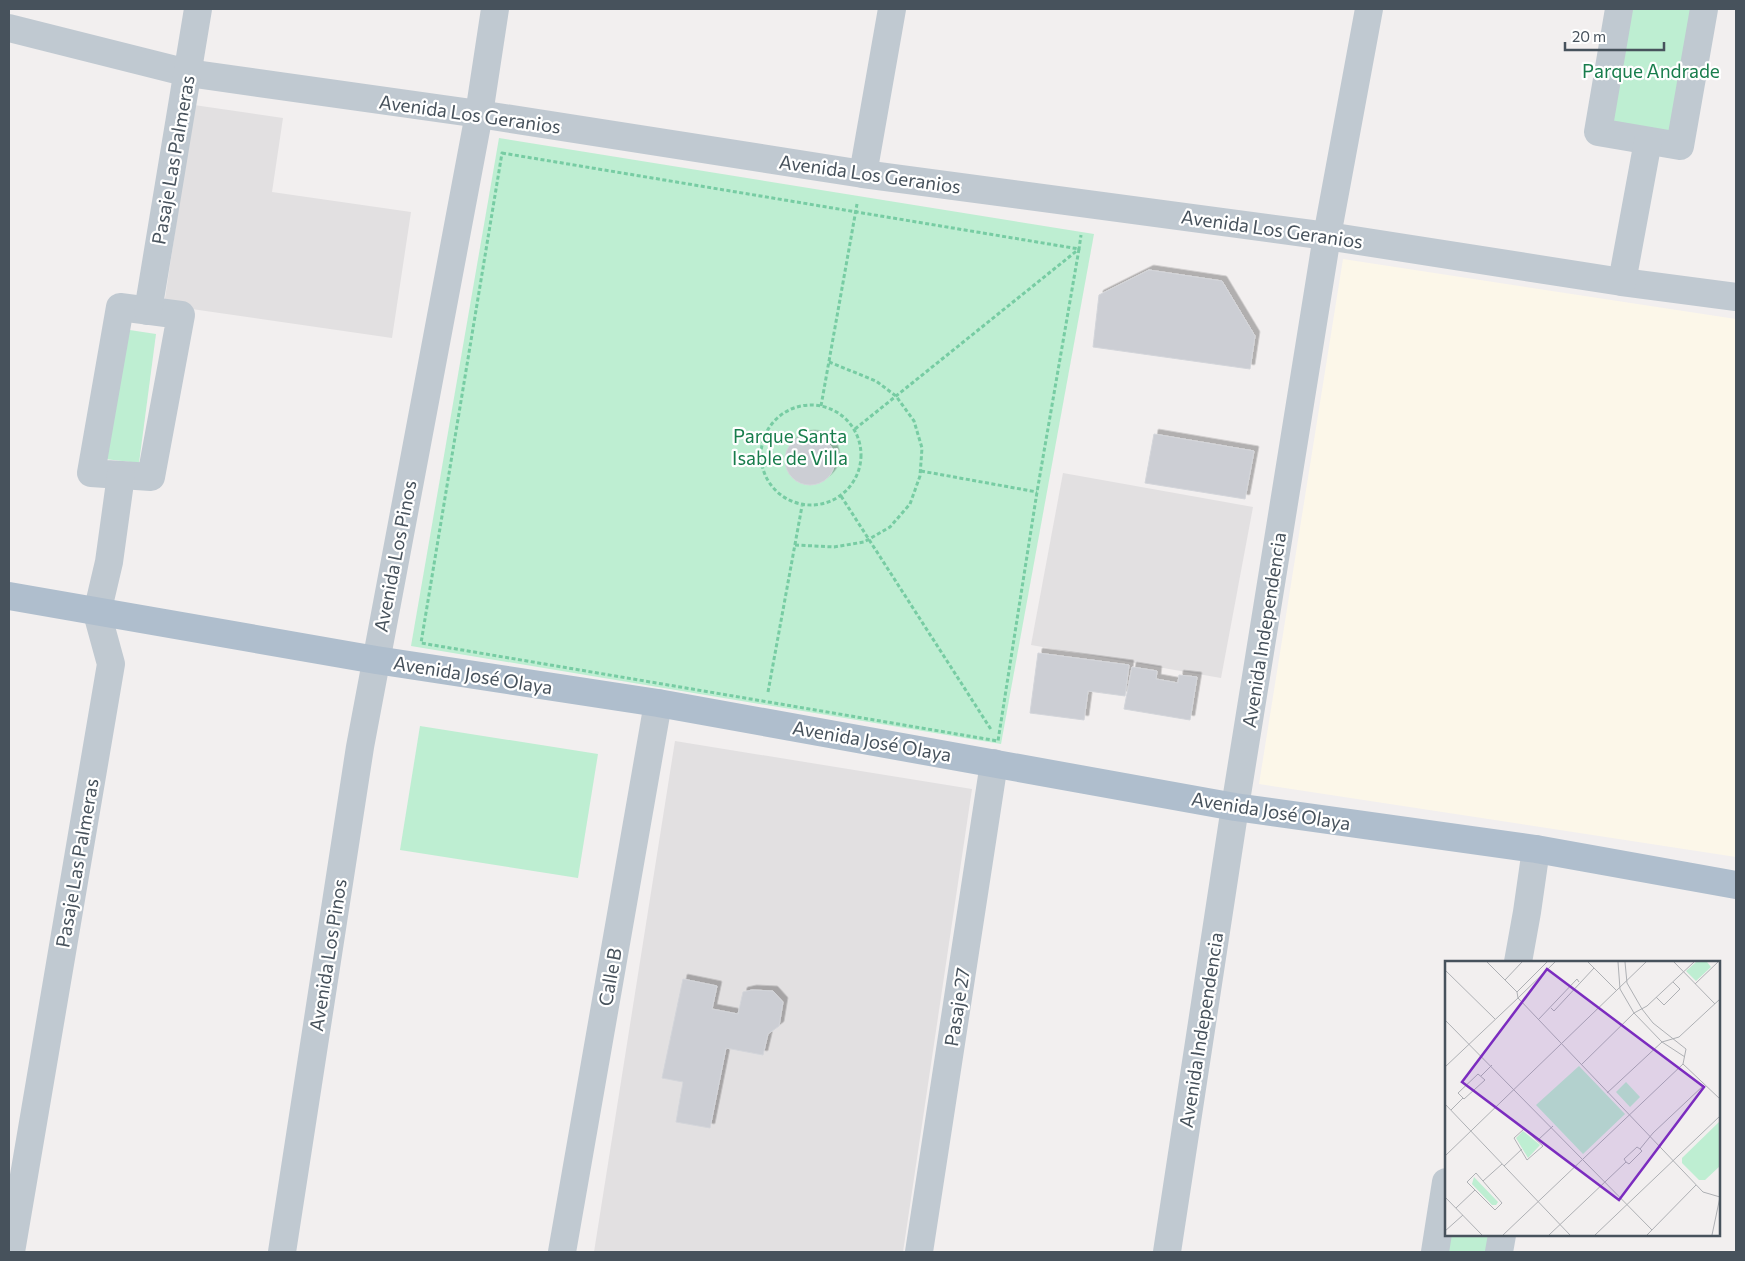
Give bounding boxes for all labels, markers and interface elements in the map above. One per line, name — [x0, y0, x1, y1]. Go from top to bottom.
scale bar — [1565, 20, 1664, 52]
text: 20 m — [1572, 27, 1606, 45]
park label: Parque Andrade — [1582, 59, 1720, 82]
street label: Pasaje Las Palmeras — [146, 74, 199, 246]
street label: Avenida Los Geranios — [378, 89, 562, 138]
street label: Avenida Los Geranios — [778, 149, 962, 198]
street label: Avenida Los Geranios — [1180, 204, 1364, 253]
park label: Parque Santa Isable de Villa — [732, 424, 848, 469]
street label: Avenida Los Pinos — [369, 478, 420, 634]
street label: Avenida Independencia — [1237, 531, 1290, 729]
street label: Avenida José Olaya — [392, 651, 554, 698]
street label: Avenida José Olaya — [791, 715, 953, 766]
street label: Pasaje Las Palmeras — [50, 777, 103, 949]
street label: Avenida José Olaya — [1190, 787, 1352, 834]
street label: Avenida Los Pinos — [304, 877, 351, 1033]
street label: Avenida Independencia — [1174, 931, 1227, 1129]
street label: Calle B — [593, 946, 626, 1008]
inset map — [1445, 961, 1720, 1236]
street label: Pasaje 27 — [939, 966, 974, 1048]

